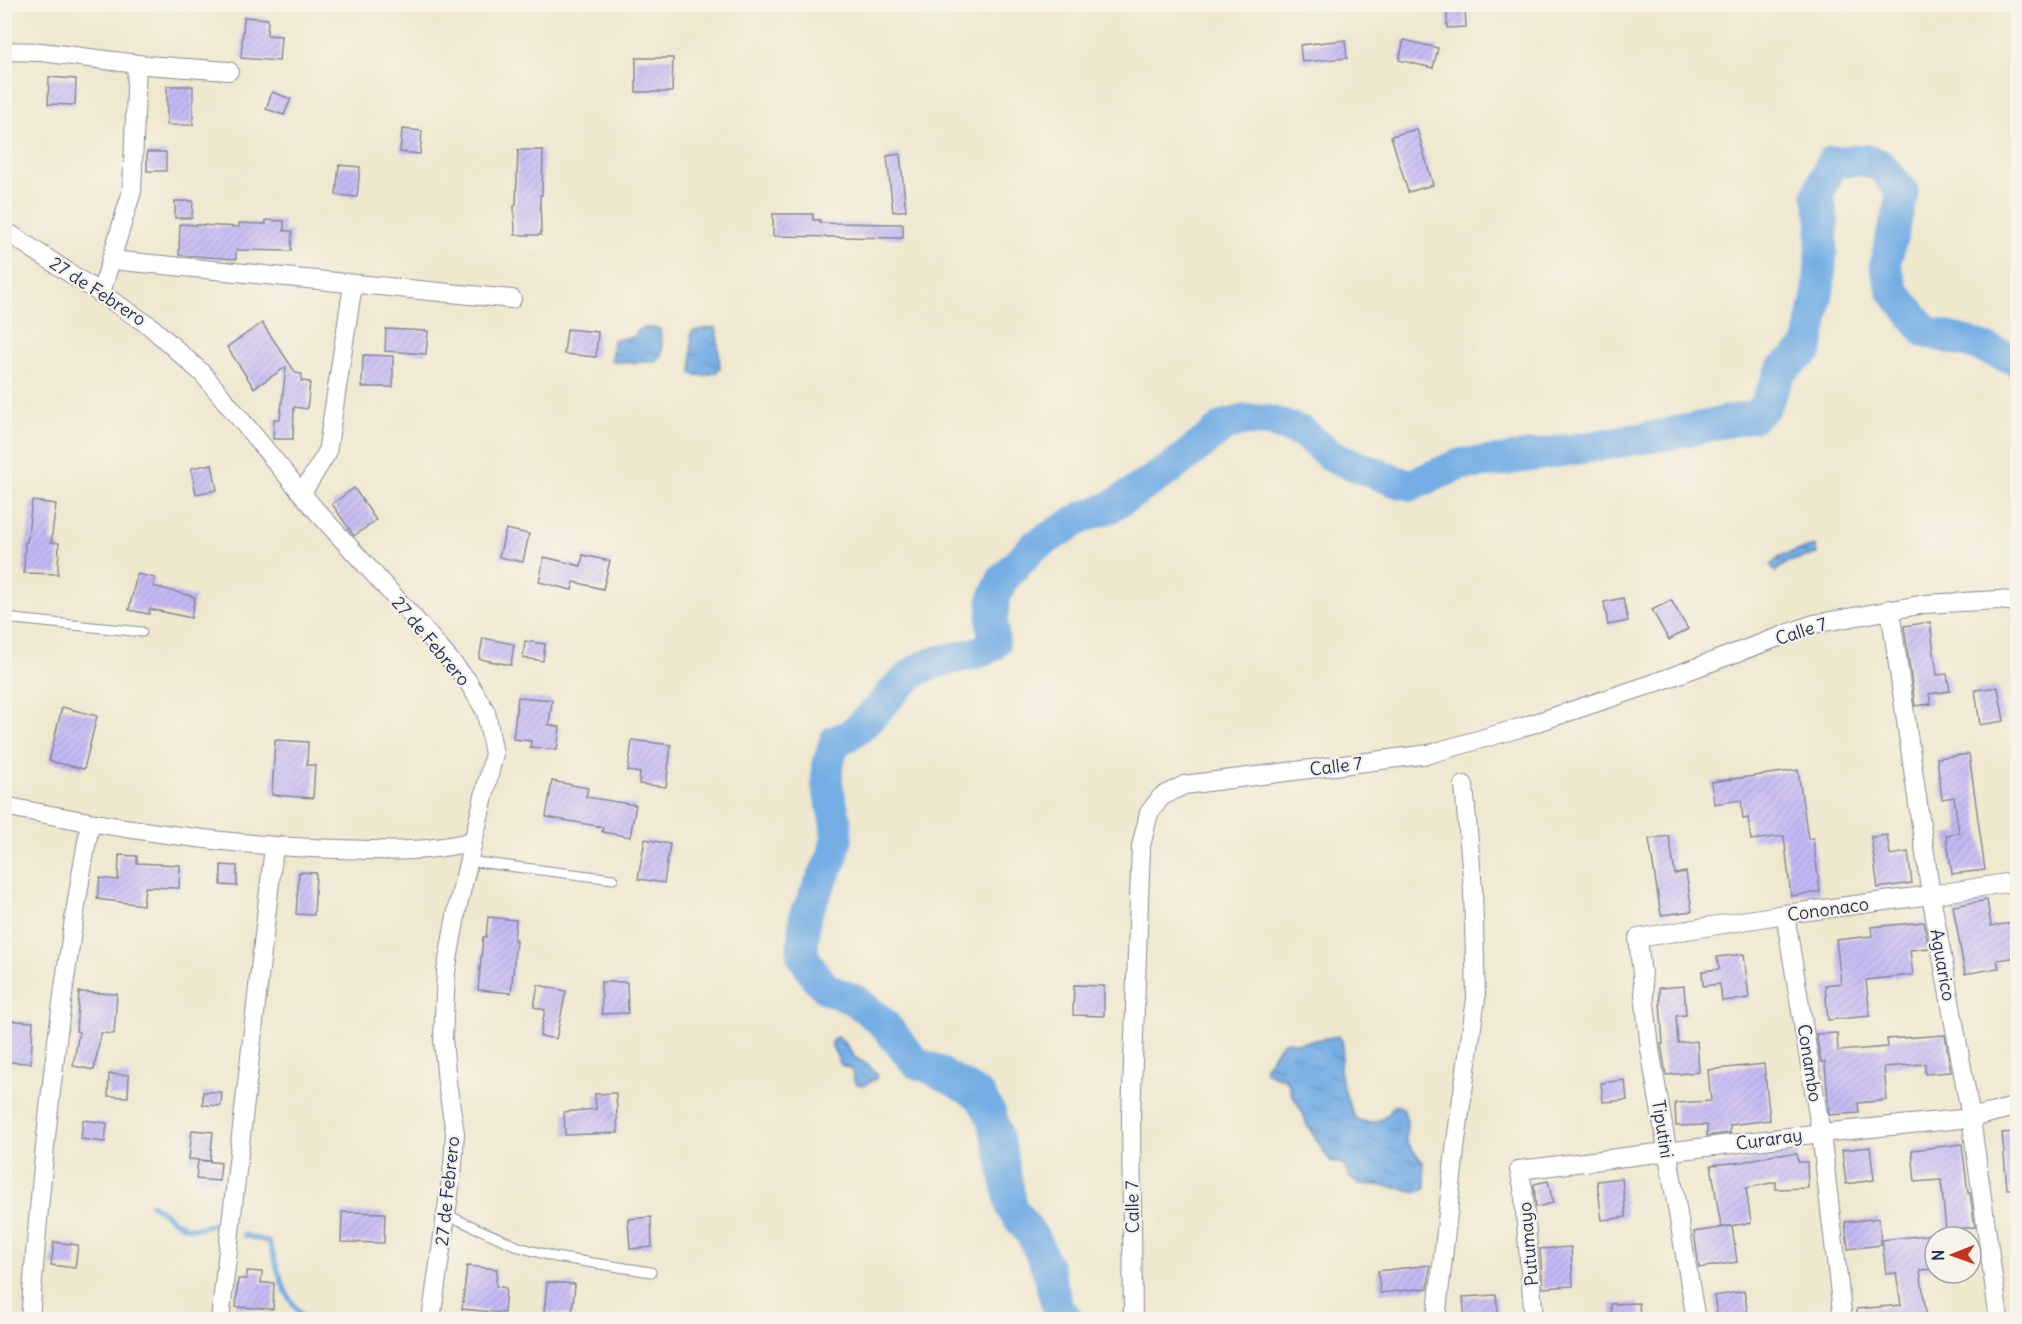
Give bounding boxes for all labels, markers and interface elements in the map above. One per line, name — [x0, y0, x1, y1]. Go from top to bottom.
street label: 27 de Febrero — [46, 251, 150, 331]
street label: 27 de Febrero — [387, 591, 475, 691]
street label: Calle 7 — [1772, 612, 1830, 650]
street label: Calle 7 — [1308, 751, 1364, 781]
street label: Cononaco — [1786, 892, 1870, 926]
street label: Aguarico — [1925, 927, 1961, 1003]
street label: Conambo — [1793, 1023, 1827, 1103]
street label: Tiputini — [1647, 1098, 1679, 1160]
street label: Curaray — [1734, 1123, 1804, 1155]
street label: 27 de Febrero — [430, 1135, 464, 1247]
street label: Calle 7 — [1120, 1180, 1144, 1234]
street label: Putumayo — [1513, 1201, 1543, 1287]
north arrow — [1923, 1225, 1983, 1285]
text: N — [1928, 1250, 1948, 1261]

